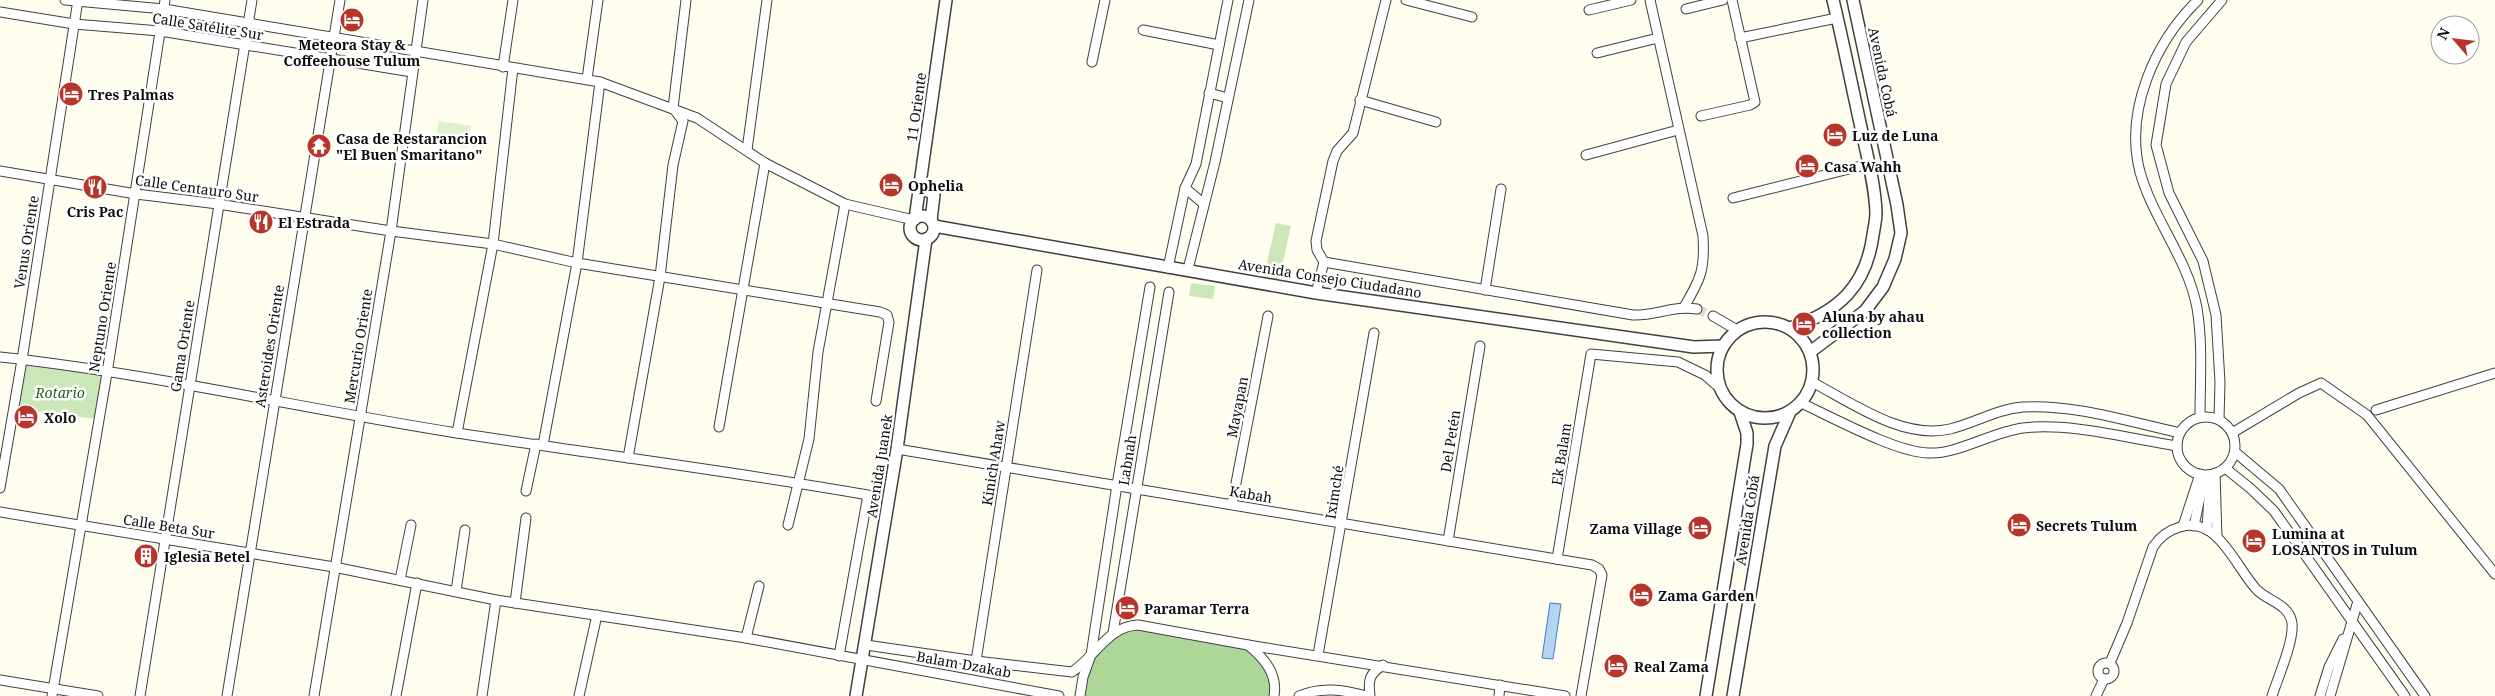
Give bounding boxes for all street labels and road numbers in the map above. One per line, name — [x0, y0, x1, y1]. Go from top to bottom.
street label: Calle Satélite Sur — [151, 8, 265, 44]
street label: Avenida Cobá — [1864, 25, 1902, 119]
street label: 11 Oriente — [902, 71, 930, 143]
street label: Calle Centauro Sur — [134, 170, 260, 206]
street label: Venus Oriente — [9, 194, 43, 290]
street label: Avenida Consejo Ciudadano — [1237, 254, 1423, 302]
street label: Neptuno Oriente — [84, 260, 120, 374]
street label: Asteroides Oriente — [250, 283, 288, 409]
street label: Mercurio Oriente — [340, 287, 376, 405]
street label: Gama Oriente — [165, 299, 199, 393]
street label: Mayapan — [1222, 375, 1252, 439]
street label: Del Petén — [1436, 408, 1464, 474]
street label: Avenida Juanek — [861, 412, 897, 519]
street label: Kinich Ahaw — [977, 418, 1009, 507]
street label: Ek Balam — [1547, 421, 1575, 487]
street label: Labnah — [1114, 433, 1140, 487]
street label: Iximché — [1320, 464, 1348, 520]
street label: Avenida Cobá — [1730, 473, 1764, 567]
street label: Kabah — [1228, 481, 1274, 507]
street label: Calle Beta Sur — [122, 509, 217, 543]
street label: Balam Dzakab — [915, 646, 1013, 682]

